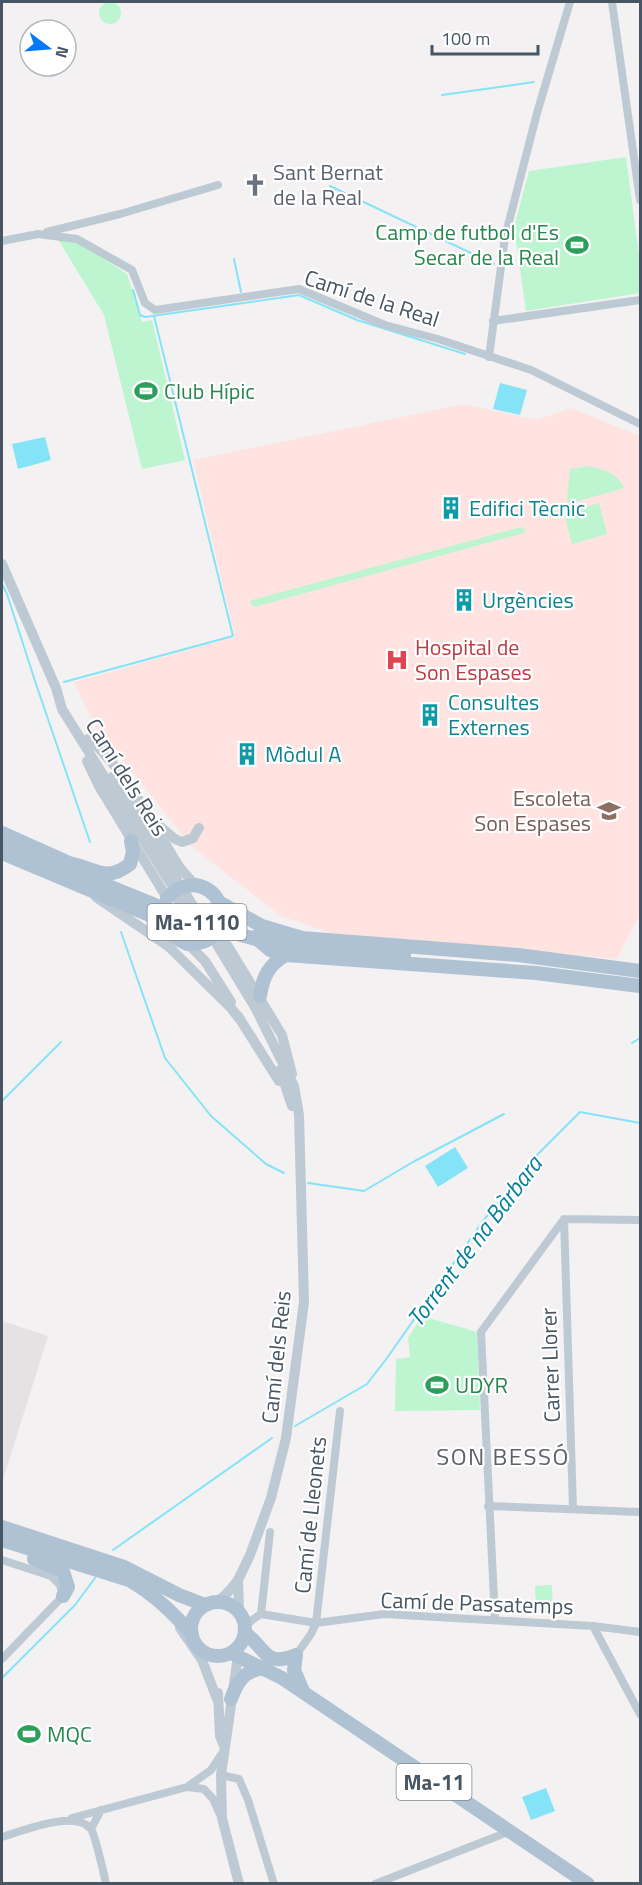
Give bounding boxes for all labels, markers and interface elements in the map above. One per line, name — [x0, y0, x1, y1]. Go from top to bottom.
north arrow — [18, 18, 78, 78]
scale bar — [432, 18, 538, 56]
text: 100 m — [441, 25, 490, 52]
text: N — [49, 43, 75, 61]
place label: Sant Bernat de la Real — [273, 155, 383, 214]
church icon: Sant Bernat de la Real — [242, 172, 268, 198]
place label: Camp de futbol d'Es Secar de la Real — [375, 215, 559, 274]
sports icon: Camp de futbol d'Es Secar de la Real — [564, 232, 590, 258]
street label: Camí de la Real — [300, 260, 444, 336]
place label: Club Hípic — [164, 374, 255, 408]
sports icon: Club Hípic — [133, 378, 159, 404]
place label: Edifici Tècnic — [469, 491, 585, 525]
building icon: Edifici Tècnic — [438, 495, 464, 521]
place label: Urgències — [482, 583, 574, 617]
building icon: Urgències — [451, 587, 477, 613]
place label: Hospital de Son Espases — [415, 630, 532, 689]
hospital icon: Hospital de Son Espases — [384, 647, 410, 673]
place label: Consultes Externes — [448, 685, 539, 744]
building icon: Consultes Externes — [417, 702, 443, 728]
street label: Camí dels Reis — [77, 711, 177, 843]
place label: Mòdul A — [265, 737, 341, 771]
building icon: Mòdul A — [234, 741, 260, 767]
place label: Escoleta Son Espases — [474, 781, 591, 840]
school or university icon: Escoleta Son Espases — [596, 798, 622, 824]
road number: Ma-1110 — [148, 904, 246, 940]
water label: Torrent de na Bàrbara — [398, 1146, 552, 1334]
street label: Camí dels Reis — [252, 1289, 300, 1425]
street label: Carrer Llorer — [531, 1307, 569, 1423]
place label: UDYR — [455, 1368, 508, 1402]
sports icon: UDYR — [424, 1372, 450, 1398]
street label: Camí de Lleonets — [285, 1435, 335, 1595]
district label: SON BESSÓ — [436, 1438, 570, 1474]
street label: Camí de Passatemps — [380, 1583, 574, 1623]
place label: MQC — [47, 1717, 92, 1751]
sports icon: MQC — [16, 1721, 42, 1747]
road number: Ma-11 — [396, 1764, 472, 1800]

